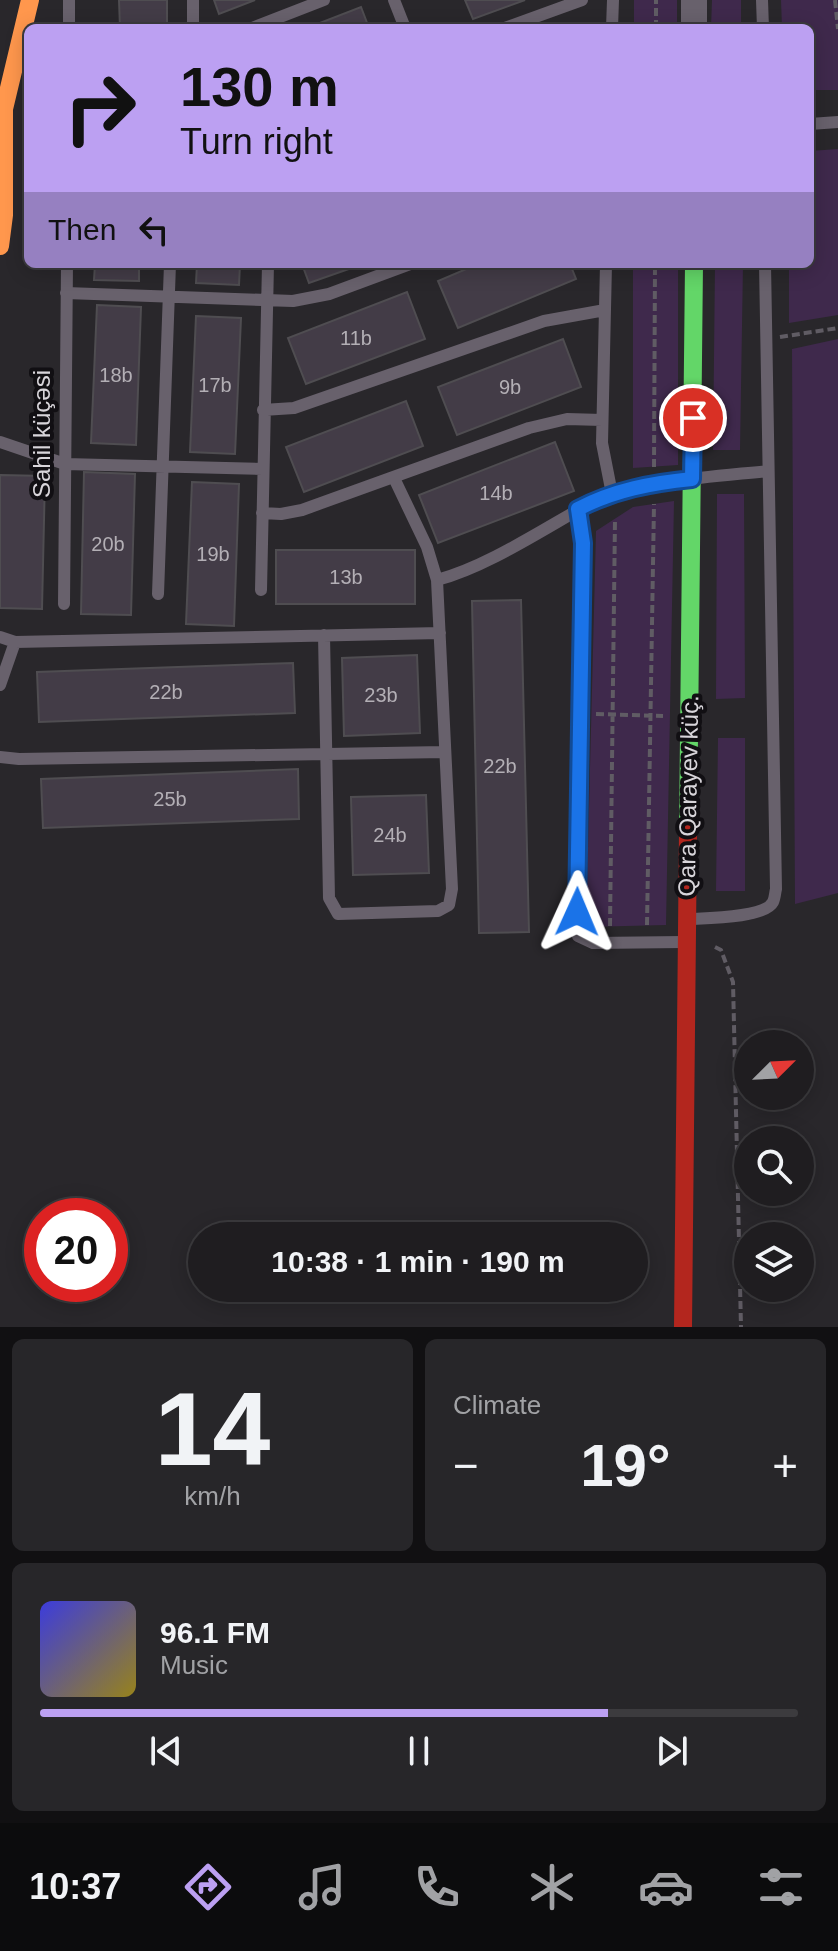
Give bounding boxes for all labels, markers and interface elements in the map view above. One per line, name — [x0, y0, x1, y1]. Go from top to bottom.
text: 130 m — [180, 55, 339, 118]
icon: right — [48, 56, 152, 160]
text: Turn right — [180, 121, 333, 162]
icon: left — [132, 208, 176, 252]
text: Then — [48, 213, 116, 246]
house number: 11b — [340, 327, 372, 349]
house number: 18b — [99, 364, 133, 386]
street label: Sahil küçəsi — [28, 370, 55, 498]
house number: 17b — [198, 374, 232, 396]
house number: 9b — [499, 376, 521, 398]
pin — [659, 384, 727, 452]
icon: arrive — [671, 396, 715, 440]
house number: 14b — [479, 482, 513, 504]
house number: 20b — [91, 533, 125, 555]
house number: 19b — [196, 543, 230, 565]
house number: 13b — [329, 566, 363, 588]
house number: 22b — [149, 681, 183, 703]
house number: 23b — [364, 684, 398, 706]
street label: Qara Qarayev küç. — [673, 695, 703, 897]
house number: 22b — [483, 755, 517, 777]
house number: 25b — [153, 788, 187, 810]
house number: 24b — [373, 824, 407, 846]
position arrow — [535, 870, 619, 954]
north arrow — [734, 1030, 814, 1110]
map controls — [734, 1030, 814, 1302]
button: search — [734, 1126, 814, 1206]
speed limit sign: 20 — [24, 1198, 128, 1302]
button: layers — [734, 1222, 814, 1302]
text: 10:38 · 1 min · 190 m — [271, 1245, 565, 1278]
text: 14 — [155, 1371, 270, 1487]
text: Climate — [453, 1390, 541, 1420]
text: 19° — [580, 1432, 671, 1499]
text: − — [453, 1441, 479, 1490]
text: + — [772, 1441, 798, 1490]
text: km/h — [184, 1481, 241, 1511]
text: 96.1 FM — [160, 1616, 270, 1649]
text: Music — [160, 1650, 228, 1680]
icon: previous — [144, 1729, 188, 1773]
icon: pause — [397, 1729, 441, 1773]
icon: next — [650, 1729, 694, 1773]
icon: directions — [180, 1859, 236, 1915]
icon: music — [294, 1859, 350, 1915]
icon: phone — [409, 1859, 465, 1915]
icon: climate — [524, 1859, 580, 1915]
icon: car — [638, 1859, 694, 1915]
icon: filters — [753, 1859, 809, 1915]
text: 10:37 — [29, 1866, 121, 1907]

